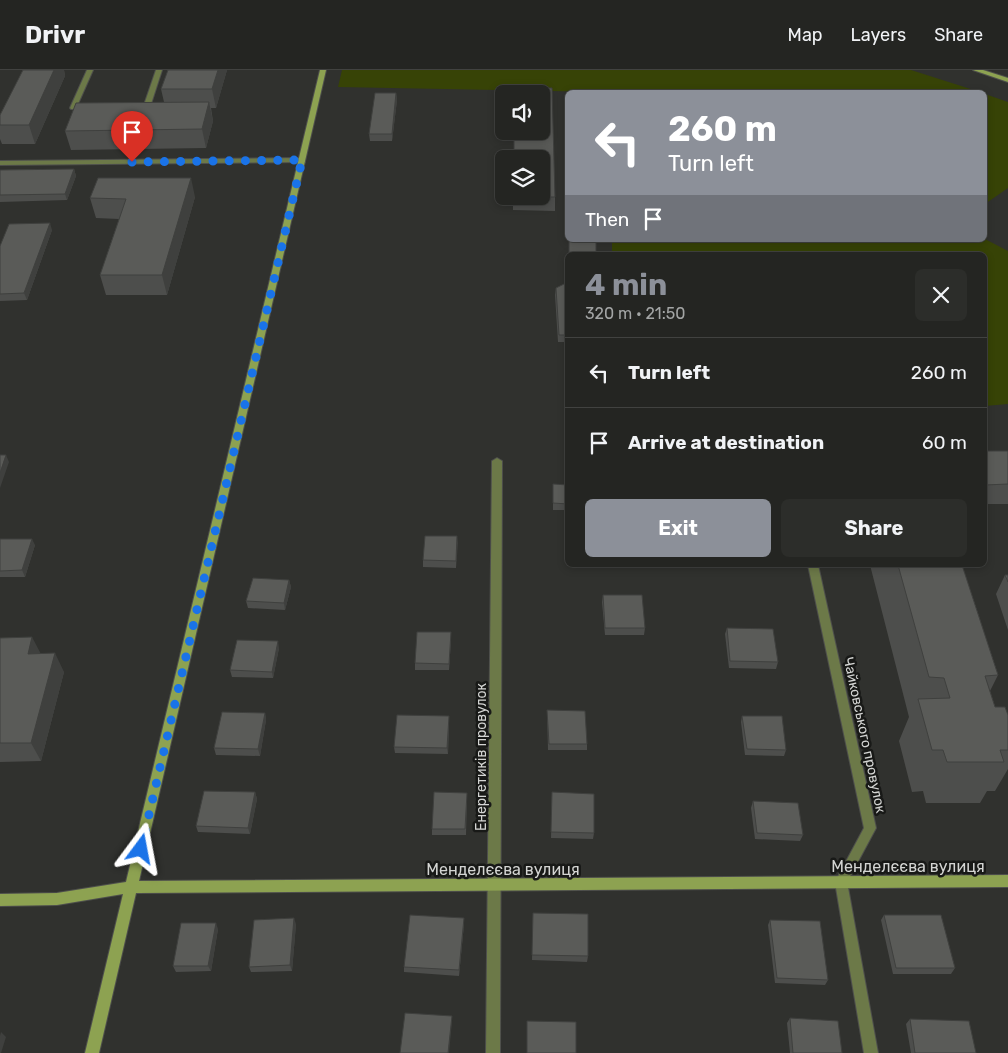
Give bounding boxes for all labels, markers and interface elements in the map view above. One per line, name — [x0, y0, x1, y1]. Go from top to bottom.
text: Drivr — [25, 21, 85, 49]
text: Map — [788, 24, 823, 46]
text: Layers — [851, 24, 906, 46]
text: Share — [934, 24, 983, 46]
map controls — [495, 85, 550, 205]
button: sound — [495, 85, 550, 140]
text: 260 m — [668, 108, 777, 150]
icon: left — [585, 110, 650, 175]
pin — [111, 111, 153, 162]
icon: arrive — [118, 118, 146, 146]
button: layers — [495, 150, 550, 205]
text: Turn left — [668, 150, 754, 177]
icon: arrive — [639, 205, 667, 233]
text: Then — [585, 208, 629, 231]
text: 4 min — [585, 267, 667, 303]
button: close — [915, 269, 967, 321]
text: 320 m · 21:50 — [585, 304, 685, 323]
icon: left — [585, 359, 613, 387]
text: Turn left — [628, 361, 710, 384]
text: 260 m — [911, 361, 967, 384]
icon: arrive — [585, 429, 613, 457]
text: Arrive at destination — [628, 431, 824, 454]
text: 60 m — [922, 431, 967, 454]
button: Exit — [585, 499, 771, 557]
button: Share — [781, 499, 967, 557]
street label: Чайковського провулок — [840, 655, 889, 815]
street label: Енергетиків провулок — [473, 682, 490, 831]
position arrow — [114, 822, 166, 874]
street label: Менделєєва вулиця — [831, 857, 985, 876]
street label: Менделєєва вулиця — [426, 860, 580, 879]

